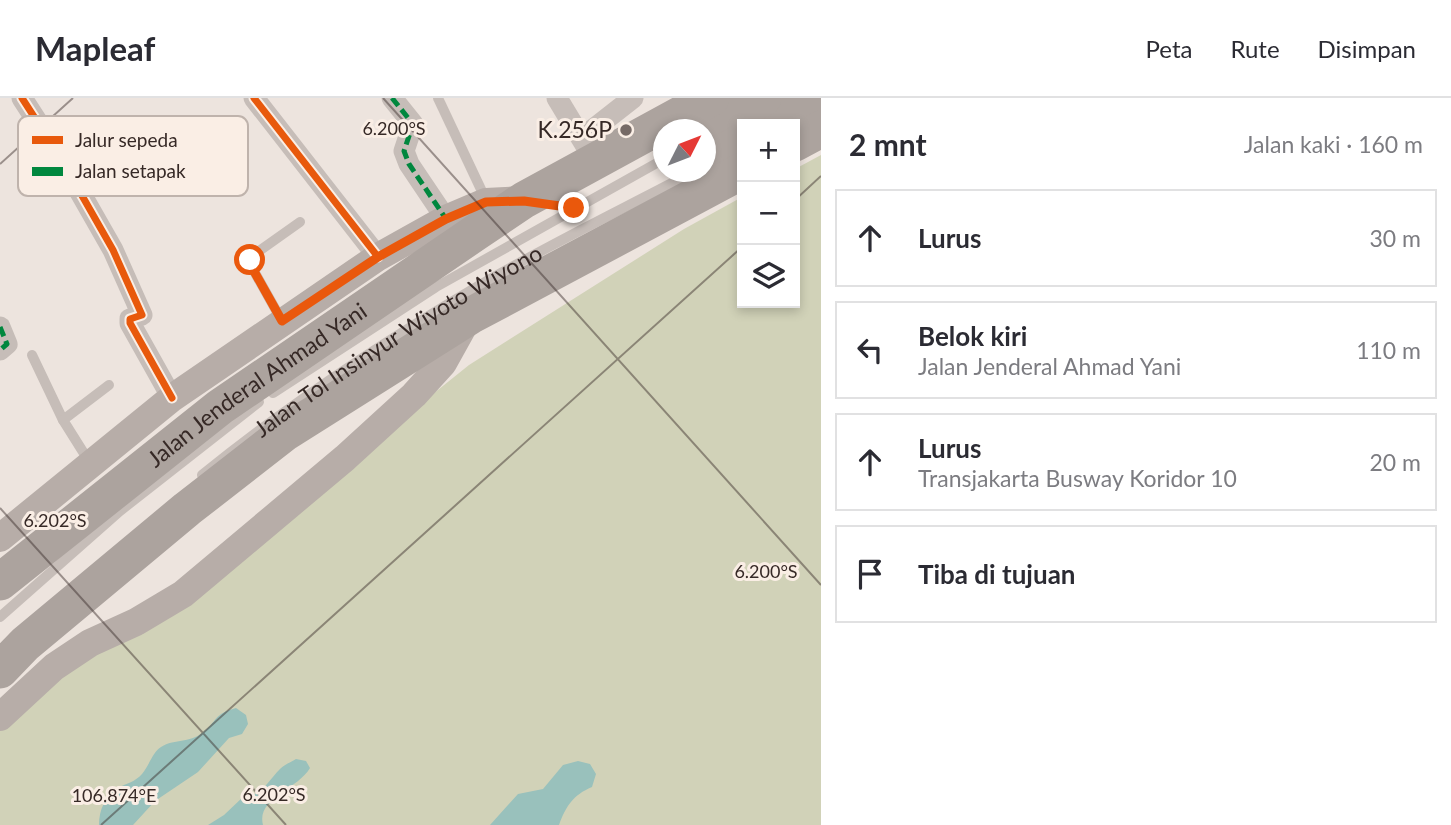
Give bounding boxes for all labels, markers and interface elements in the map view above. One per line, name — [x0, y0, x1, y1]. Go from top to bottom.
text: Mapleaf — [35, 28, 155, 68]
text: Peta — [1146, 34, 1192, 63]
text: Rute — [1230, 34, 1280, 63]
text: Disimpan — [1318, 34, 1416, 63]
place label: K.256P — [538, 115, 612, 143]
legend — [18, 116, 248, 196]
text: 6.200°S — [362, 117, 426, 139]
north arrow — [653, 119, 716, 182]
map controls — [737, 119, 800, 308]
button: + — [737, 119, 800, 182]
marker: K.256P — [618, 122, 634, 138]
text: 2 mnt — [849, 126, 927, 162]
text: Jalur sepeda — [75, 128, 178, 151]
text: Jalan kaki · 160 m — [1244, 130, 1423, 158]
text: Jalan setapak — [75, 159, 186, 182]
button: − — [737, 182, 800, 245]
route end — [558, 192, 589, 223]
icon: ahead — [851, 219, 889, 257]
text: Lurus — [918, 222, 981, 254]
text: 30 m — [1370, 224, 1421, 252]
street label: Jalan Tol Insinyur Wiyoto Wiyono — [248, 238, 546, 442]
route start — [234, 244, 265, 275]
button: layers — [737, 245, 800, 308]
street label: Jalan Jenderal Ahmad Yani — [141, 296, 372, 472]
text: Belok kiri — [918, 320, 1027, 352]
icon: left — [851, 331, 889, 369]
text: 110 m — [1356, 336, 1421, 364]
text: Jalan Jenderal Ahmad Yani — [918, 352, 1181, 380]
text: Lurus — [918, 432, 981, 464]
icon: ahead — [851, 443, 889, 481]
text: 20 m — [1370, 448, 1421, 476]
text: Transjakarta Busway Koridor 10 — [918, 464, 1237, 492]
text: 6.202°S — [23, 509, 87, 531]
icon: arrive — [851, 555, 889, 593]
text: Tiba di tujuan — [918, 558, 1076, 590]
text: 6.200°S — [734, 560, 798, 582]
text: 6.202°S — [242, 783, 306, 805]
text: 106.874°E — [72, 784, 156, 806]

